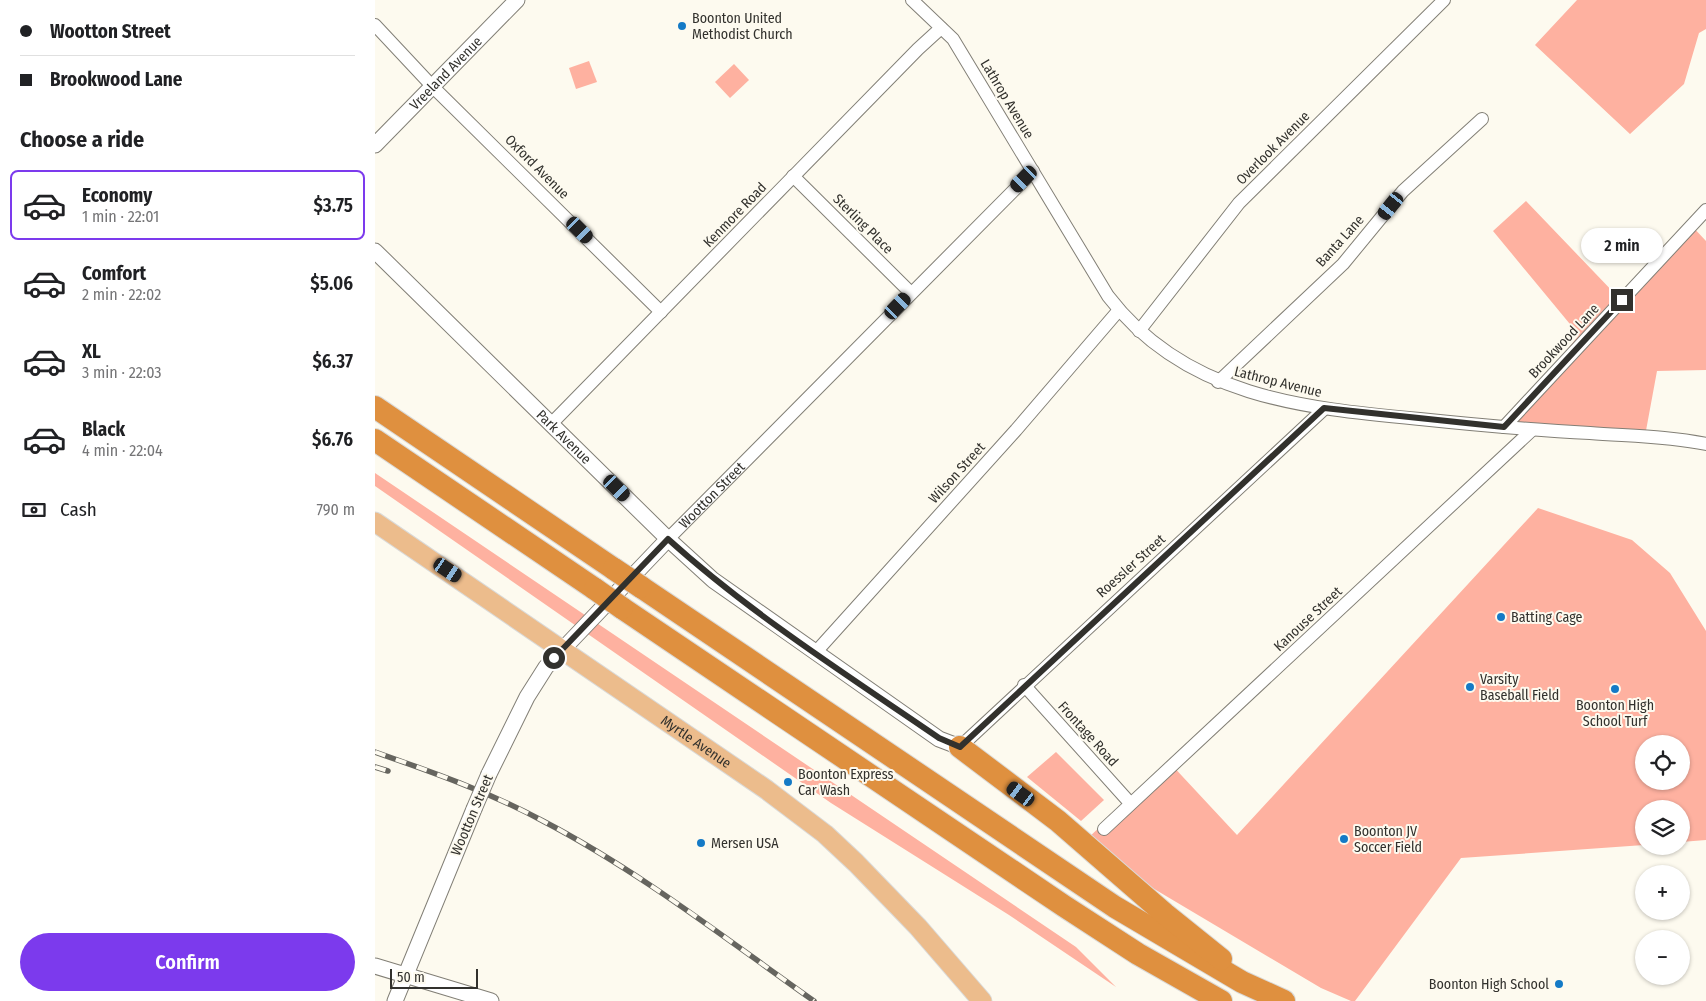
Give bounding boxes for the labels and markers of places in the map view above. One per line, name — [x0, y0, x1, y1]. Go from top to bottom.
place label: Boonton United Methodist Church — [692, 10, 793, 43]
marker: Boonton United Methodist Church — [676, 20, 688, 32]
place label: Batting Cage — [1511, 609, 1582, 626]
marker: Batting Cage — [1495, 611, 1507, 623]
place label: Varsity Baseball Field — [1480, 671, 1559, 704]
marker: Varsity Baseball Field — [1464, 681, 1476, 693]
marker: Boonton High School Turf — [1609, 683, 1621, 695]
place label: Boonton High School Turf — [1576, 697, 1654, 730]
place label: Boonton Express Car Wash — [798, 766, 894, 799]
marker: Boonton Express Car Wash — [782, 776, 794, 788]
place label: Boonton JV Soccer Field — [1354, 823, 1422, 856]
marker: Boonton JV Soccer Field — [1338, 833, 1350, 845]
place label: Mersen USA — [711, 835, 779, 852]
marker: Mersen USA — [695, 837, 707, 849]
place label: Boonton High School — [1429, 976, 1549, 993]
marker: Boonton High School — [1553, 978, 1565, 990]

